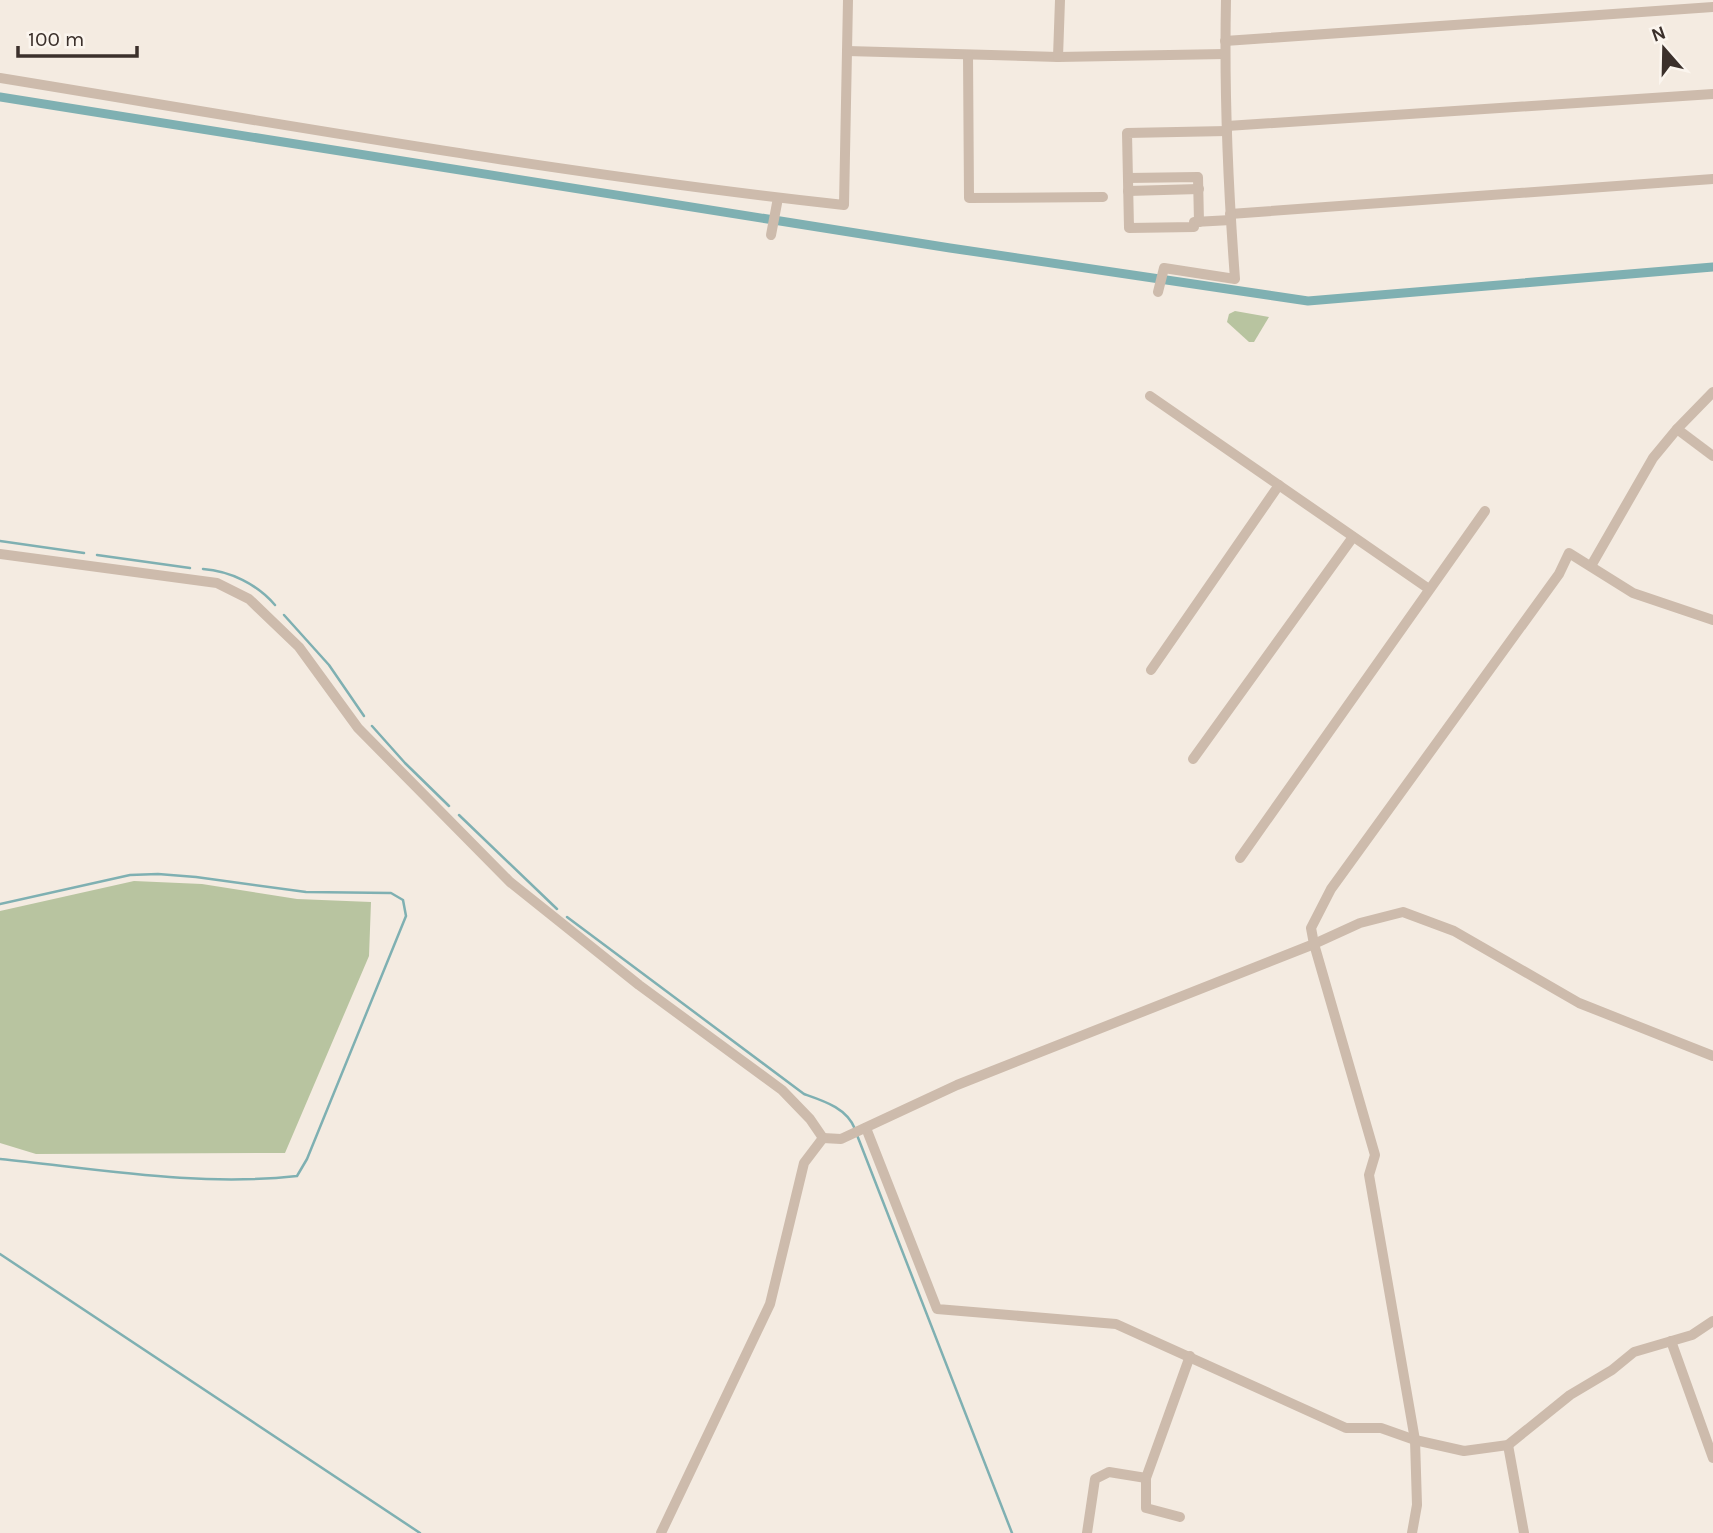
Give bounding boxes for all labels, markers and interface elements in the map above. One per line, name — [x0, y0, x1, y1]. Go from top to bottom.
scale bar — [18, 14, 136, 58]
north arrow — [1629, 14, 1699, 84]
text: N — [1648, 21, 1669, 47]
text: 100 m — [28, 27, 85, 51]

